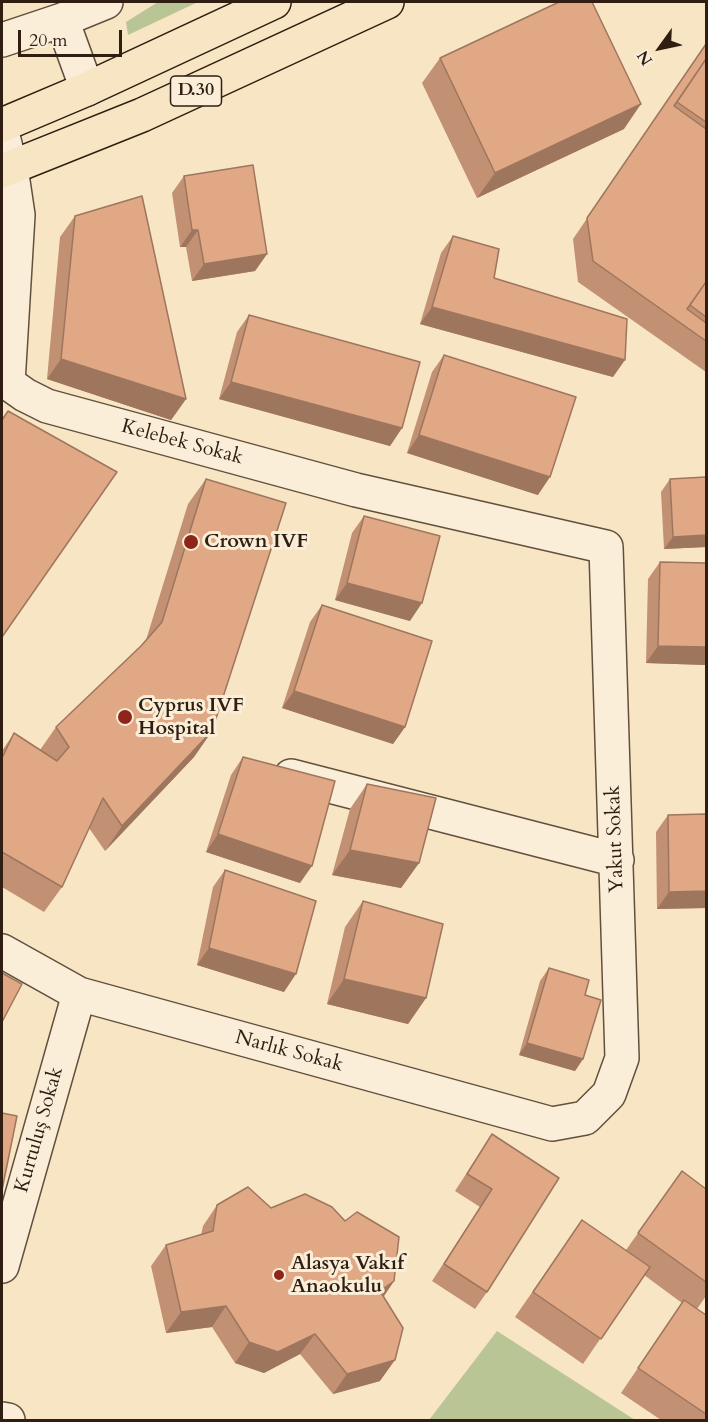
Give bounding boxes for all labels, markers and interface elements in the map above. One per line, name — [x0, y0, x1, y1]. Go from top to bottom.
scale bar — [21, 18, 124, 56]
north arrow — [630, 18, 690, 78]
text: 20 m — [29, 28, 68, 53]
text: N — [632, 46, 658, 70]
road number: D.30 — [170, 76, 222, 106]
street label: Kelebek Sokak — [119, 415, 245, 471]
place label: Crown IVF — [204, 530, 308, 554]
marker: Crown IVF — [182, 533, 200, 551]
place label: Cyprus IVF Hospital — [138, 694, 244, 741]
marker: Cyprus IVF Hospital — [116, 708, 134, 726]
street label: Yakut Sokak — [602, 785, 630, 893]
street label: Narlık Sokak — [232, 1026, 346, 1078]
street label: Kurtuluş Sokak — [11, 1064, 69, 1196]
place label: Alasya Vakıf Anaokulu — [291, 1252, 404, 1299]
marker: Alasya Vakıf Anaokulu — [272, 1268, 286, 1282]

